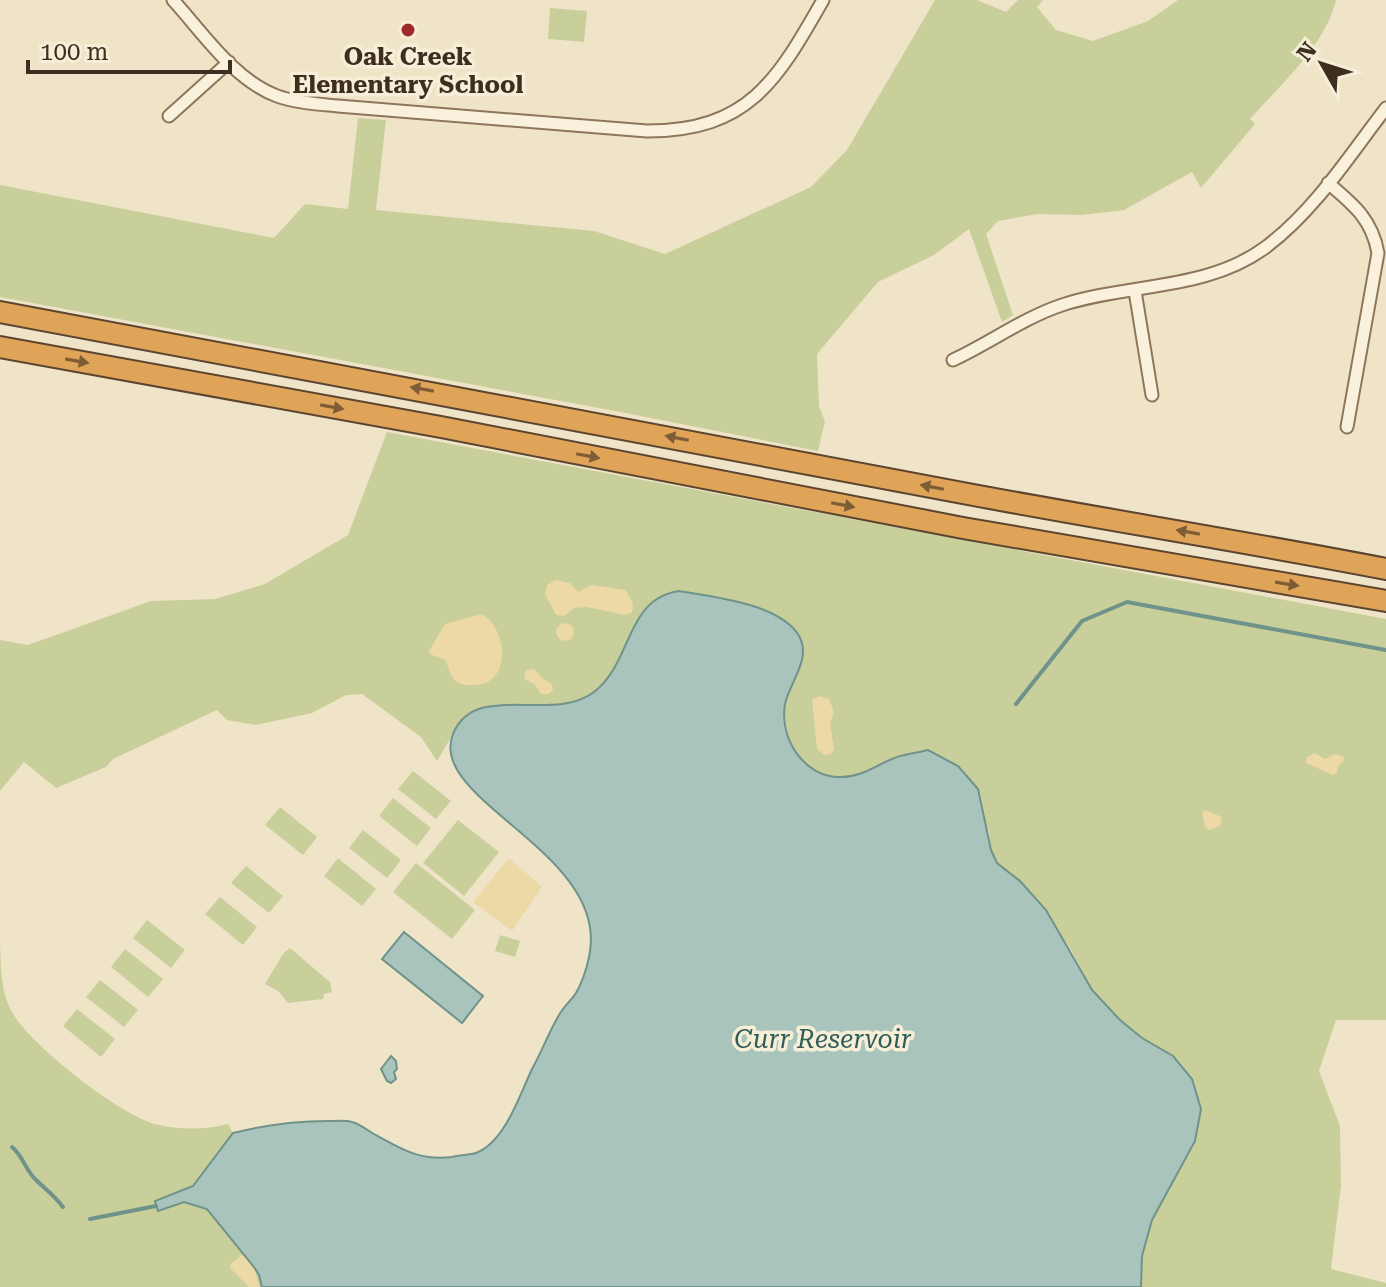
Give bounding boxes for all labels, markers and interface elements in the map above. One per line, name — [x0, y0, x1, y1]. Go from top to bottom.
marker: Oak Creek Elementary School — [399, 21, 417, 39]
scale bar — [28, 24, 230, 74]
north arrow — [1282, 24, 1362, 104]
text: N — [1292, 37, 1322, 66]
text: 100 m — [40, 38, 108, 66]
place label: Oak Creek Elementary School — [293, 43, 524, 99]
one-way arrow — [64, 355, 89, 367]
one-way arrow — [409, 383, 434, 395]
one-way arrow — [320, 402, 345, 414]
one-way arrow — [664, 432, 689, 444]
one-way arrow — [576, 450, 601, 462]
one-way arrow — [919, 481, 944, 493]
one-way arrow — [831, 499, 856, 511]
one-way arrow — [1176, 525, 1201, 538]
one-way arrow — [1274, 578, 1299, 591]
water label: Curr Reservoir — [734, 1024, 912, 1054]

